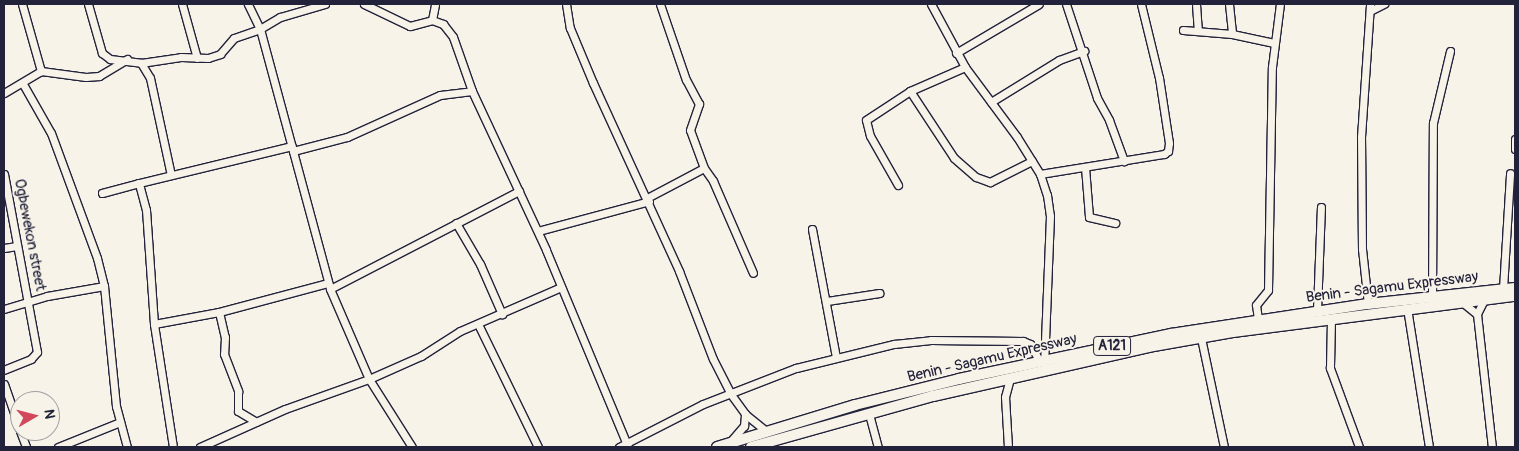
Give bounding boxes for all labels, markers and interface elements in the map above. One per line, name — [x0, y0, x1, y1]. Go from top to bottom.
street label: Ogbewekon street — [10, 177, 50, 293]
street label: Benin - Sagamu Expressway — [1305, 268, 1479, 306]
street label: Benin - Sagamu Expressway — [906, 330, 1078, 386]
road number: A121 — [1092, 334, 1132, 358]
north arrow — [10, 391, 60, 441]
text: N — [40, 408, 58, 420]

